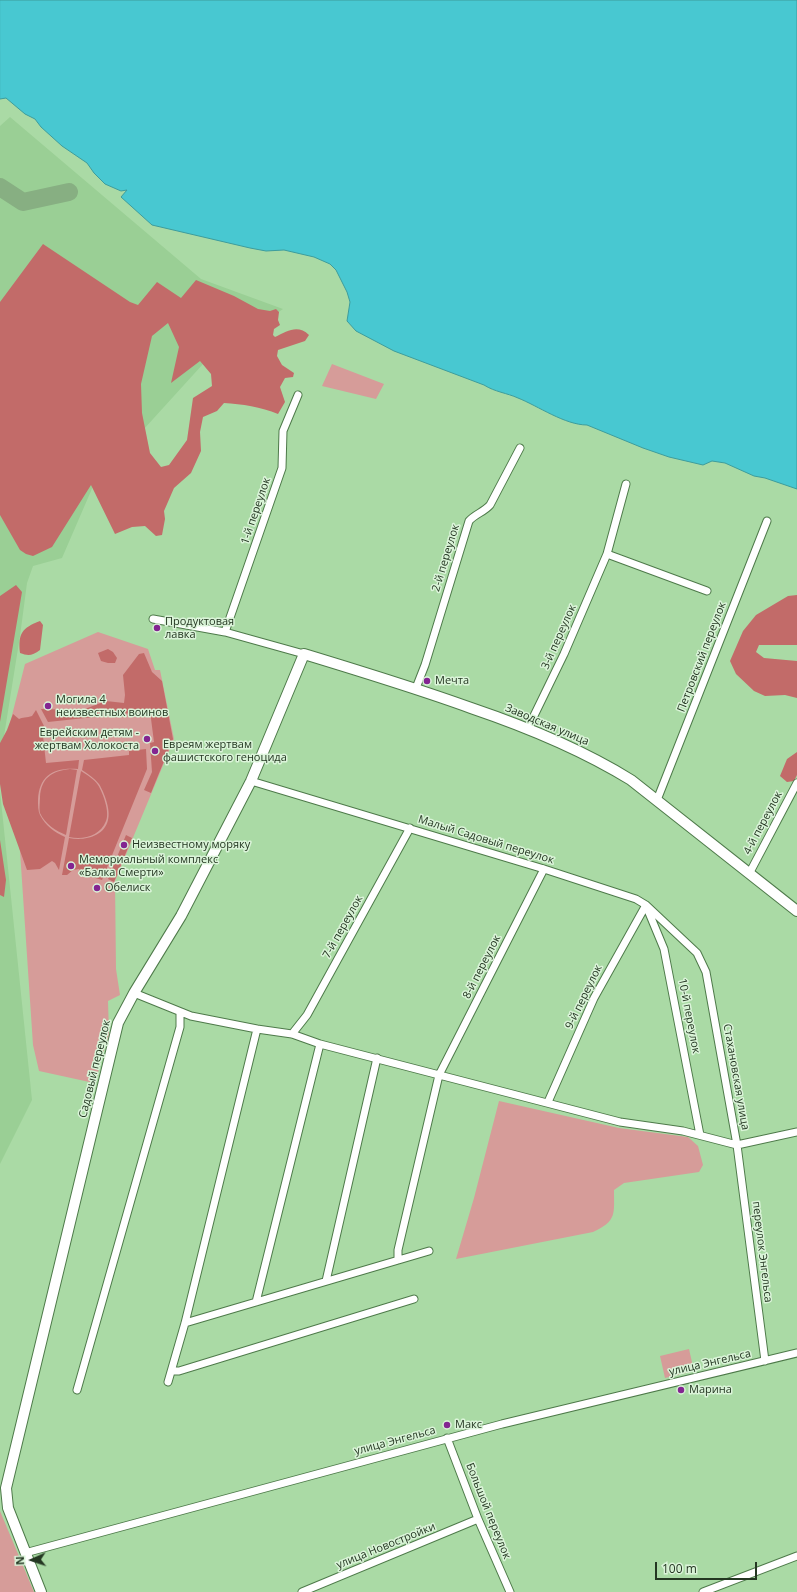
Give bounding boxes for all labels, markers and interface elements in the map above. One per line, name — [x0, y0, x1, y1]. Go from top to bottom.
street label: 1-й переулок — [238, 476, 274, 546]
street label: 2-й переулок — [430, 523, 462, 593]
street label: Петровский переулок — [675, 600, 729, 714]
street label: 3-й переулок — [539, 602, 579, 672]
place label: Продуктовая лавка — [165, 615, 234, 641]
marker: Продуктовая лавка — [152, 623, 162, 633]
place label: Мечта — [435, 674, 469, 688]
marker: Мечта — [422, 676, 432, 686]
place label: Могила 4 неизвестных воинов — [56, 693, 168, 719]
marker: Могила 4 неизвестных воинов — [43, 701, 53, 711]
street label: Заводская улица — [503, 701, 591, 749]
place label: Еврейским детям - жертвам Холокоста — [35, 726, 139, 752]
marker: Еврейским детям - жертвам Холокоста — [142, 734, 152, 744]
place label: Евреям жертвам фашистского геноцида — [163, 738, 287, 764]
marker: Евреям жертвам фашистского геноцида — [150, 746, 160, 756]
street label: 4-й переулок — [741, 789, 785, 857]
street label: Малый Садовый переулок — [417, 813, 555, 867]
place label: Неизвестному моряку — [132, 838, 250, 852]
marker: Неизвестному моряку — [119, 840, 129, 850]
place label: Мемориальный комплекс «Балка Смерти» — [79, 853, 218, 879]
marker: Мемориальный комплекс «Балка Смерти» — [66, 861, 76, 871]
place label: Обелиск — [105, 881, 151, 895]
marker: Обелиск — [92, 883, 102, 893]
street label: 7-й переулок — [320, 893, 366, 961]
street label: 8-й переулок — [460, 933, 504, 1001]
street label: 9-й переулок — [563, 963, 605, 1031]
street label: 10-й переулок — [675, 977, 703, 1055]
street label: Садовый переулок — [76, 1019, 114, 1119]
street label: Стахановская улица — [720, 1023, 752, 1131]
street label: переулок Энгельса — [749, 1201, 775, 1303]
street label: улица Энгельса — [668, 1347, 752, 1379]
place label: Марина — [689, 1383, 732, 1397]
marker: Марина — [676, 1385, 686, 1395]
place label: Макс — [455, 1418, 482, 1432]
marker: Макс — [442, 1420, 452, 1430]
street label: улица Энгельса — [353, 1424, 437, 1458]
street label: Большой переулок — [463, 1461, 513, 1561]
street label: улица Новостройки — [334, 1520, 438, 1572]
north arrow — [12, 1540, 52, 1580]
scale bar — [657, 1554, 759, 1580]
text: N — [12, 1556, 27, 1566]
text: 100 m — [662, 1560, 697, 1577]

